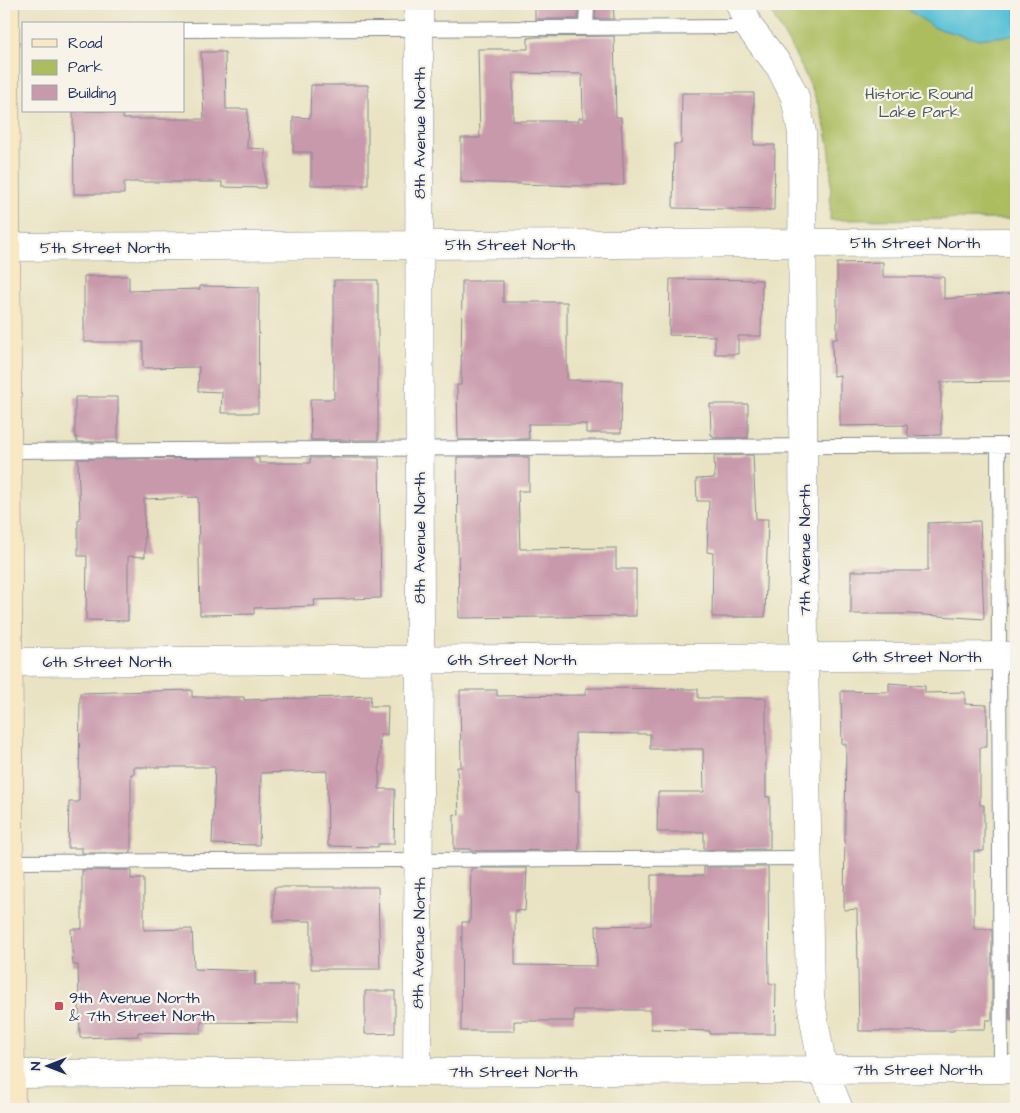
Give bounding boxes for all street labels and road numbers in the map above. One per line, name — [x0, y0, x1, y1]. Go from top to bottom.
street label: 8th Avenue North — [409, 67, 431, 199]
street label: 5th Street North — [850, 232, 980, 254]
street label: 5th Street North — [445, 234, 575, 256]
street label: 5th Street North — [40, 237, 170, 259]
street label: 8th Avenue North — [409, 472, 431, 604]
street label: 7th Avenue North — [794, 484, 816, 616]
street label: 6th Street North — [853, 646, 982, 668]
street label: 6th Street North — [448, 649, 577, 671]
street label: 6th Street North — [43, 651, 172, 673]
street label: 8th Avenue North — [407, 877, 431, 1009]
street label: 7th Street North — [854, 1059, 982, 1081]
street label: 7th Street North — [449, 1061, 577, 1083]

